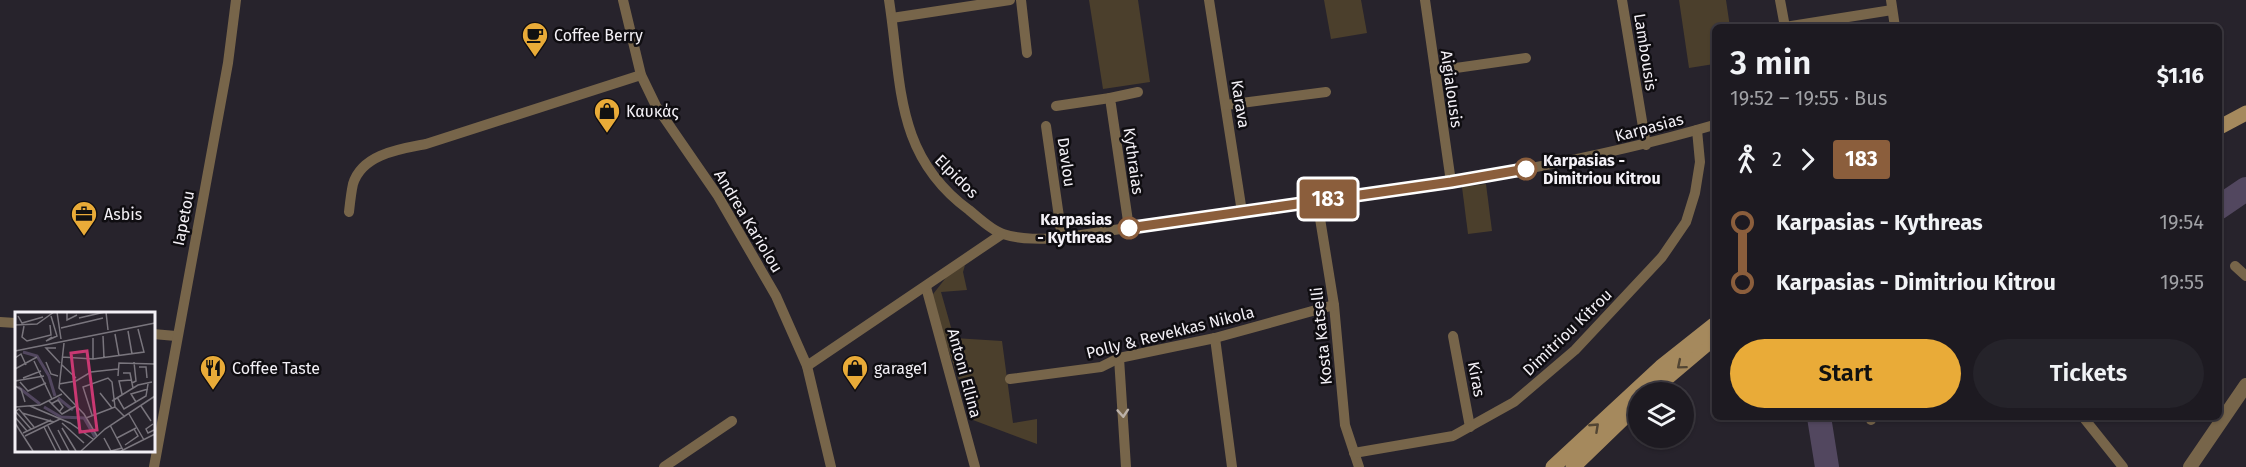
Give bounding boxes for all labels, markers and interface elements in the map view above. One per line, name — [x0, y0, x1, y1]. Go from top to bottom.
street label: Lambousis — [1630, 12, 1661, 92]
cafe icon: Coffee Berry — [520, 20, 550, 58]
place label: Coffee Berry — [554, 26, 643, 45]
text: 3 min — [1730, 43, 1811, 83]
street label: Aigialousis — [1437, 49, 1466, 129]
text: $1.16 — [2157, 62, 2204, 89]
street label: Karava — [1227, 79, 1254, 129]
text: 19:52 – 19:55 · Bus — [1730, 86, 1887, 110]
shop icon: Καυκάς — [592, 96, 622, 134]
place label: Καυκάς — [626, 102, 679, 121]
street label: Karpasias — [1613, 109, 1685, 146]
street label: Kythraias — [1119, 126, 1148, 196]
street label: Davlou — [1054, 136, 1079, 188]
icon: walk — [1730, 143, 1763, 176]
icon: forward — [1791, 143, 1824, 176]
text: 183 — [1845, 146, 1878, 172]
text: 2 — [1772, 147, 1782, 171]
street label: Elpidos — [931, 151, 982, 202]
place label: Karpasias - Dimitriou Kitrou — [1543, 151, 1661, 188]
marker: Karpasias - Dimitriou Kitrou — [1515, 158, 1537, 180]
street label: Andrea Kariolou — [710, 166, 787, 276]
line badge: 183 — [1294, 180, 1362, 218]
text: 183 — [1312, 186, 1344, 212]
street label: Iapetou — [169, 189, 198, 247]
office icon: Asbis — [69, 199, 99, 237]
place label: Asbis — [104, 205, 142, 224]
text: Karpasias - Kythreas — [1776, 209, 1983, 236]
place label: Karpasias - Kythreas — [1037, 210, 1112, 247]
text: 19:54 — [2159, 210, 2204, 234]
marker: Karpasias - Kythreas — [1118, 217, 1140, 239]
text: Karpasias - Dimitriou Kitrou — [1776, 269, 2056, 296]
text: 19:55 — [2160, 270, 2204, 294]
street label: Dimitriou Kitrou — [1519, 285, 1616, 380]
street label: Kosta Katselli — [1307, 286, 1336, 386]
street label: Polly & Revekkas Nikola — [1084, 302, 1256, 363]
inset map — [15, 312, 154, 452]
street label: Antoni Ellina — [943, 326, 986, 420]
button: Start — [1730, 339, 1961, 408]
button: Tickets — [1973, 339, 2204, 408]
restaurant icon: Coffee Taste — [198, 353, 228, 391]
shop icon: garage1 — [840, 353, 870, 391]
one-way arrow — [1677, 358, 1688, 369]
place label: Coffee Taste — [232, 359, 320, 378]
place label: garage1 — [874, 359, 928, 378]
street label: Kiras — [1464, 360, 1489, 398]
map controls — [1628, 382, 1694, 448]
button: layers — [1628, 382, 1694, 448]
one-way arrow — [1116, 408, 1129, 417]
one-way arrow — [1589, 423, 1599, 434]

